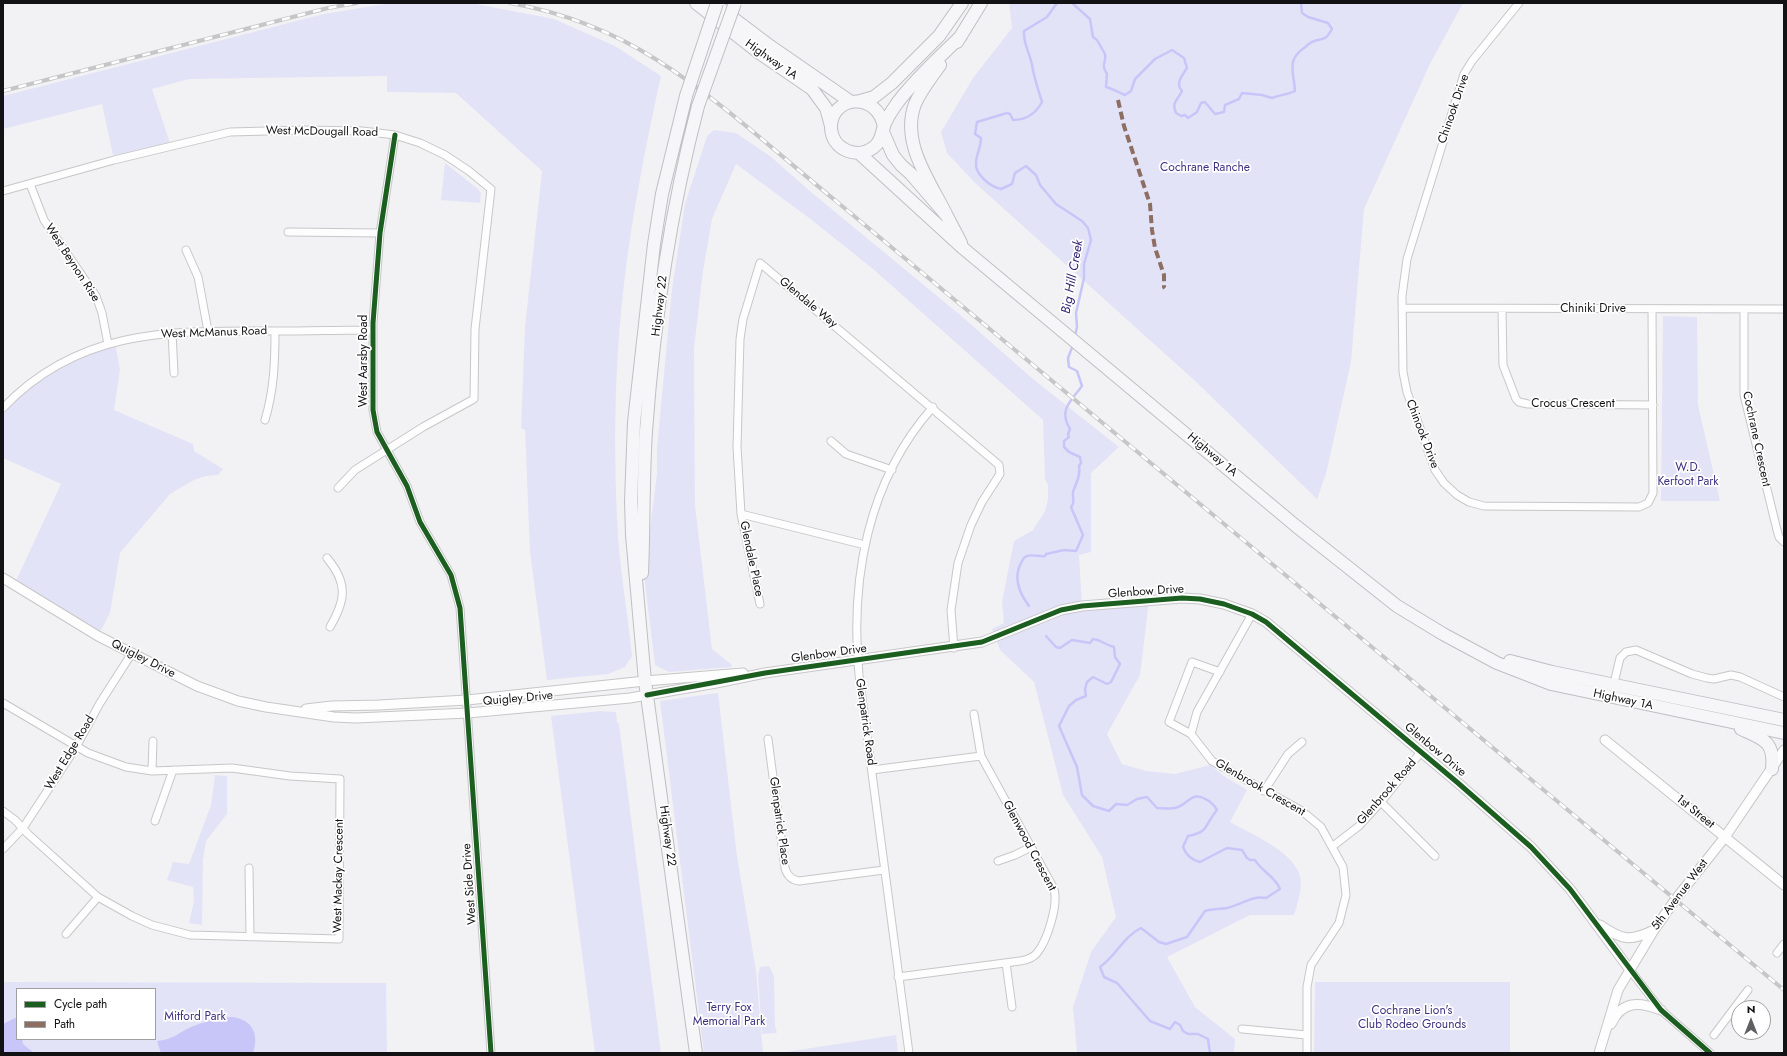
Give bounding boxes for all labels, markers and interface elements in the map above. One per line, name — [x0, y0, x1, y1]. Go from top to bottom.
street label: Highway 1A — [742, 37, 800, 83]
street label: Chinook Drive — [1435, 72, 1473, 146]
street label: West McDougall Road — [266, 124, 378, 140]
park label: Cochrane Ranche — [1160, 161, 1250, 175]
street label: West Beynon Rise — [41, 221, 103, 305]
water label: Big Hill Creek — [1059, 239, 1087, 315]
street label: Highway 22 — [649, 275, 671, 337]
street label: Glendale Way — [776, 275, 840, 331]
street label: Chiniki Drive — [1560, 302, 1626, 316]
street label: West Aarsby Road — [357, 315, 371, 407]
street label: West McManus Road — [161, 324, 267, 342]
street label: Cochrane Crescent — [1739, 390, 1773, 488]
street label: Crocus Crescent — [1531, 397, 1615, 411]
street label: Chinook Drive — [1402, 398, 1442, 470]
street label: Highway 1A — [1184, 430, 1240, 480]
park label: W.D. Kerfoot Park — [1657, 461, 1719, 489]
street label: Glendale Place — [736, 520, 766, 598]
street label: Glenbow Drive — [1107, 582, 1185, 602]
street label: Quigley Drive — [109, 637, 177, 681]
street label: Glenbow Drive — [790, 642, 868, 666]
street label: Glenpatrick Road — [852, 678, 878, 766]
street label: Highway 1A — [1592, 687, 1654, 713]
street label: Quigley Drive — [482, 689, 554, 709]
street label: West Edge Road — [42, 713, 98, 793]
street label: Glenbow Drive — [1401, 720, 1469, 780]
street label: Glenbrook Crescent — [1212, 756, 1308, 820]
street label: Glenbrook Road — [1354, 756, 1420, 828]
street label: Glenpatrick Place — [766, 776, 792, 866]
street label: 1st Street — [1673, 792, 1717, 832]
street label: Glenwood Crescent — [999, 798, 1059, 894]
street label: Highway 22 — [656, 805, 678, 867]
street label: West Mackay Crescent — [331, 819, 347, 933]
street label: West Side Drive — [460, 843, 480, 925]
street label: 5th Avenue West — [1649, 857, 1711, 933]
legend — [16, 988, 156, 1040]
text: Cycle path — [54, 995, 107, 1013]
north arrow — [1731, 1000, 1771, 1040]
park label: Terry Fox Memorial Park — [693, 1001, 765, 1029]
text: N — [1747, 1001, 1755, 1017]
park label: Cochrane Lion's Club Rodeo Grounds — [1358, 1004, 1466, 1032]
park label: Mitford Park — [164, 1010, 226, 1024]
text: Path — [54, 1015, 75, 1033]

